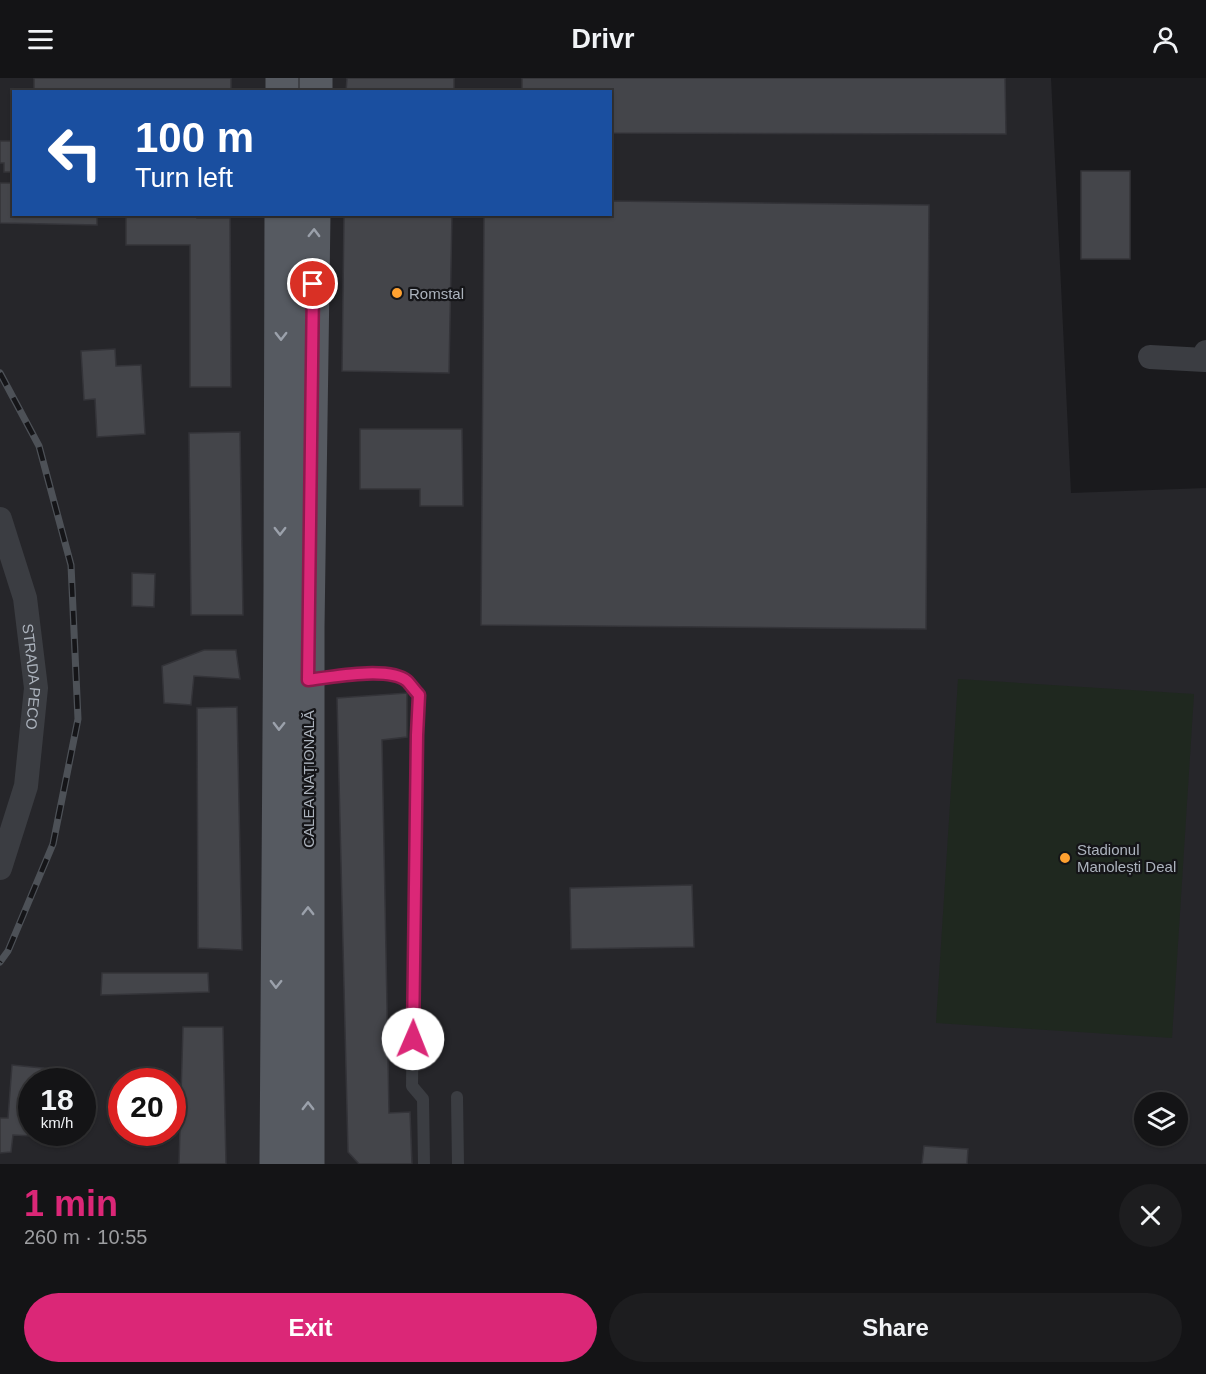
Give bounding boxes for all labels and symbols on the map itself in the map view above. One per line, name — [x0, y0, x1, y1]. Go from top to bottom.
one-way arrow — [308, 228, 320, 237]
pin — [287, 258, 338, 309]
place label: Romstal — [409, 285, 464, 302]
marker: Romstal — [390, 286, 404, 300]
one-way arrow — [275, 331, 287, 340]
one-way arrow — [274, 526, 286, 535]
street label: STRADA PECO — [20, 623, 45, 731]
street label: CALEA NAȚIONALĂ — [300, 710, 317, 848]
one-way arrow — [273, 721, 285, 730]
place label: Stadionul Manolești Deal — [1077, 841, 1176, 875]
marker: Stadionul Manolești Deal — [1058, 851, 1072, 865]
one-way arrow — [302, 906, 314, 915]
one-way arrow — [270, 979, 282, 988]
position arrow — [381, 1007, 445, 1071]
speed limit sign: 20 — [108, 1068, 186, 1146]
one-way arrow — [302, 1101, 314, 1110]

